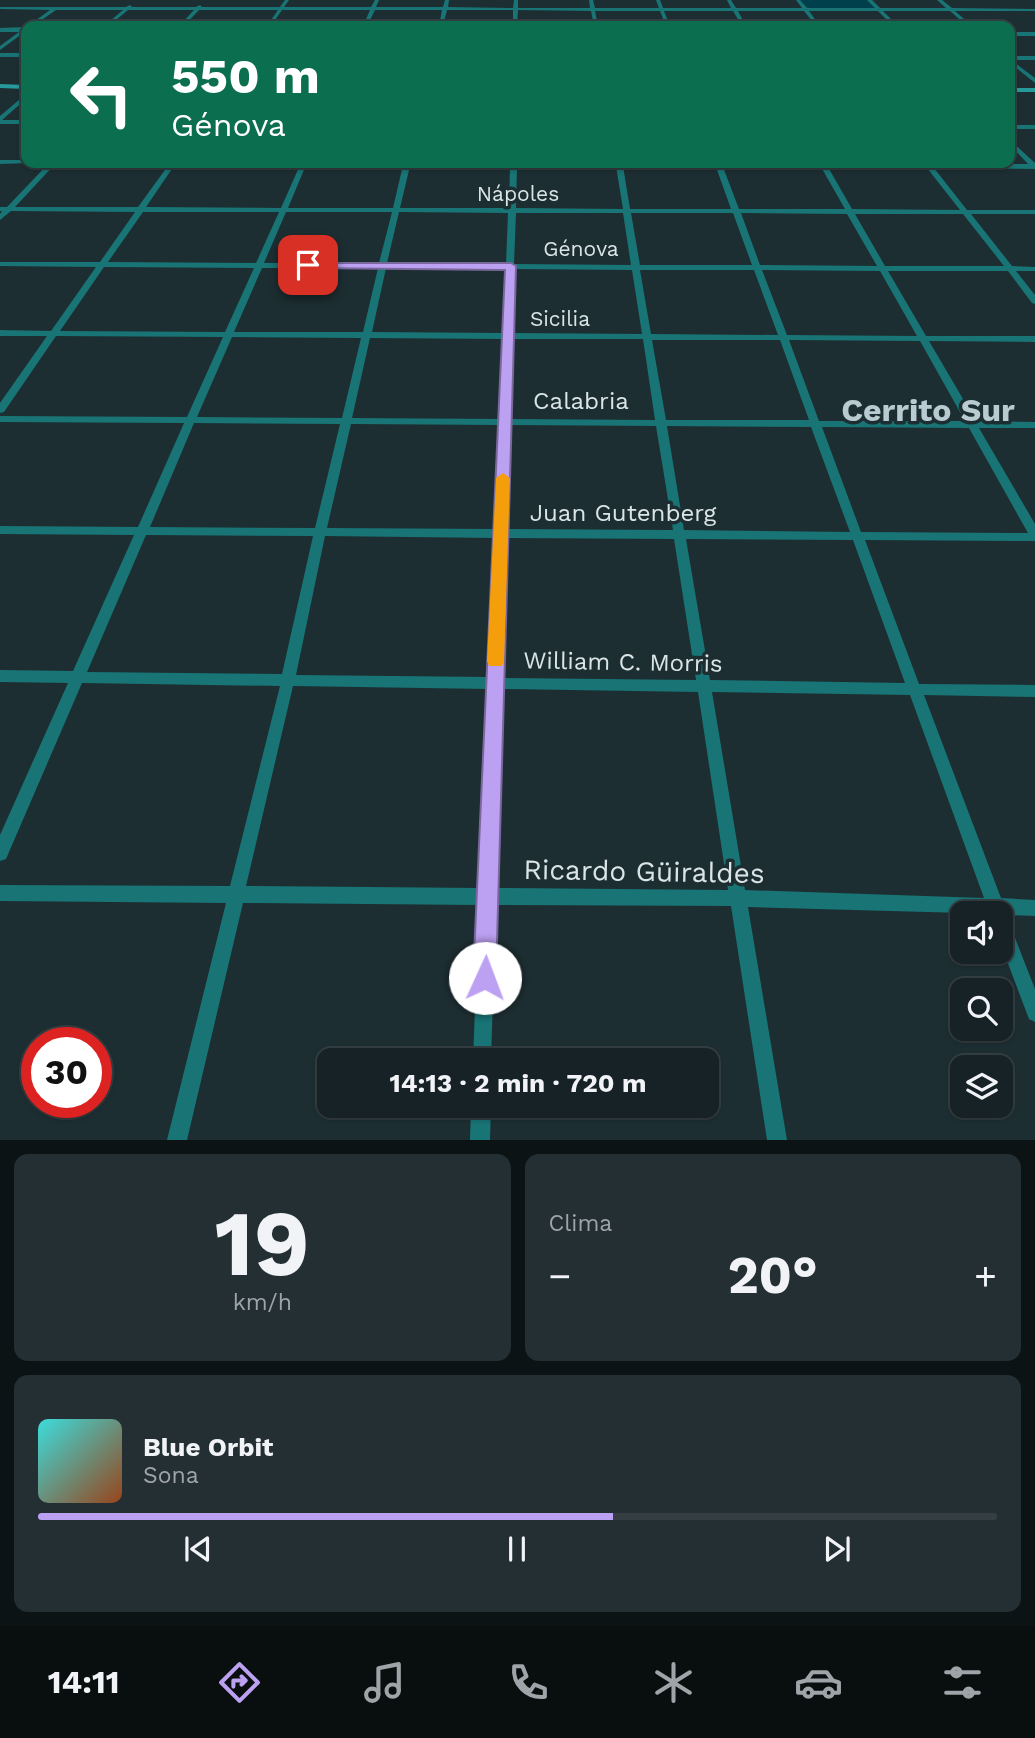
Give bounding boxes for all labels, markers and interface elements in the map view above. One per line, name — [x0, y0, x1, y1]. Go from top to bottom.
text: 550 m — [171, 47, 320, 105]
icon: left — [56, 49, 147, 140]
text: Génova — [171, 106, 286, 144]
street label: Nápoles — [477, 181, 559, 206]
pin — [278, 235, 338, 295]
street label: Génova — [543, 236, 619, 261]
icon: arrive — [289, 246, 327, 284]
street label: Sicilia — [530, 306, 590, 331]
street label: Calabria — [533, 387, 629, 415]
district label: Cerrito Sur — [841, 391, 1015, 429]
street label: Juan Gutenberg — [530, 499, 717, 527]
street label: William C. Morris — [523, 646, 723, 678]
street label: Ricardo Güiraldes — [523, 853, 765, 890]
map controls — [950, 901, 1013, 1118]
button: sound — [950, 901, 1013, 964]
position arrow — [448, 941, 522, 1015]
button: search — [950, 978, 1013, 1041]
speed limit sign: 30 — [21, 1027, 112, 1118]
button: layers — [950, 1055, 1013, 1118]
text: 14:13 · 2 min · 720 m — [390, 1068, 646, 1098]
text: 19 — [215, 1190, 310, 1297]
text: Clima — [549, 1210, 612, 1237]
text: 20° — [728, 1245, 818, 1306]
text: − — [549, 1254, 571, 1298]
text: + — [974, 1254, 997, 1298]
text: km/h — [233, 1289, 292, 1316]
text: Blue Orbit — [143, 1432, 273, 1462]
text: Sona — [143, 1462, 199, 1489]
icon: previous — [179, 1530, 217, 1568]
icon: pause — [498, 1530, 536, 1568]
icon: next — [818, 1530, 856, 1568]
icon: directions — [215, 1658, 264, 1707]
icon: music — [360, 1658, 409, 1707]
icon: phone — [504, 1658, 553, 1707]
icon: climate — [649, 1658, 698, 1707]
icon: car — [794, 1658, 843, 1707]
icon: filters — [938, 1658, 987, 1707]
text: 14:11 — [48, 1663, 120, 1701]

